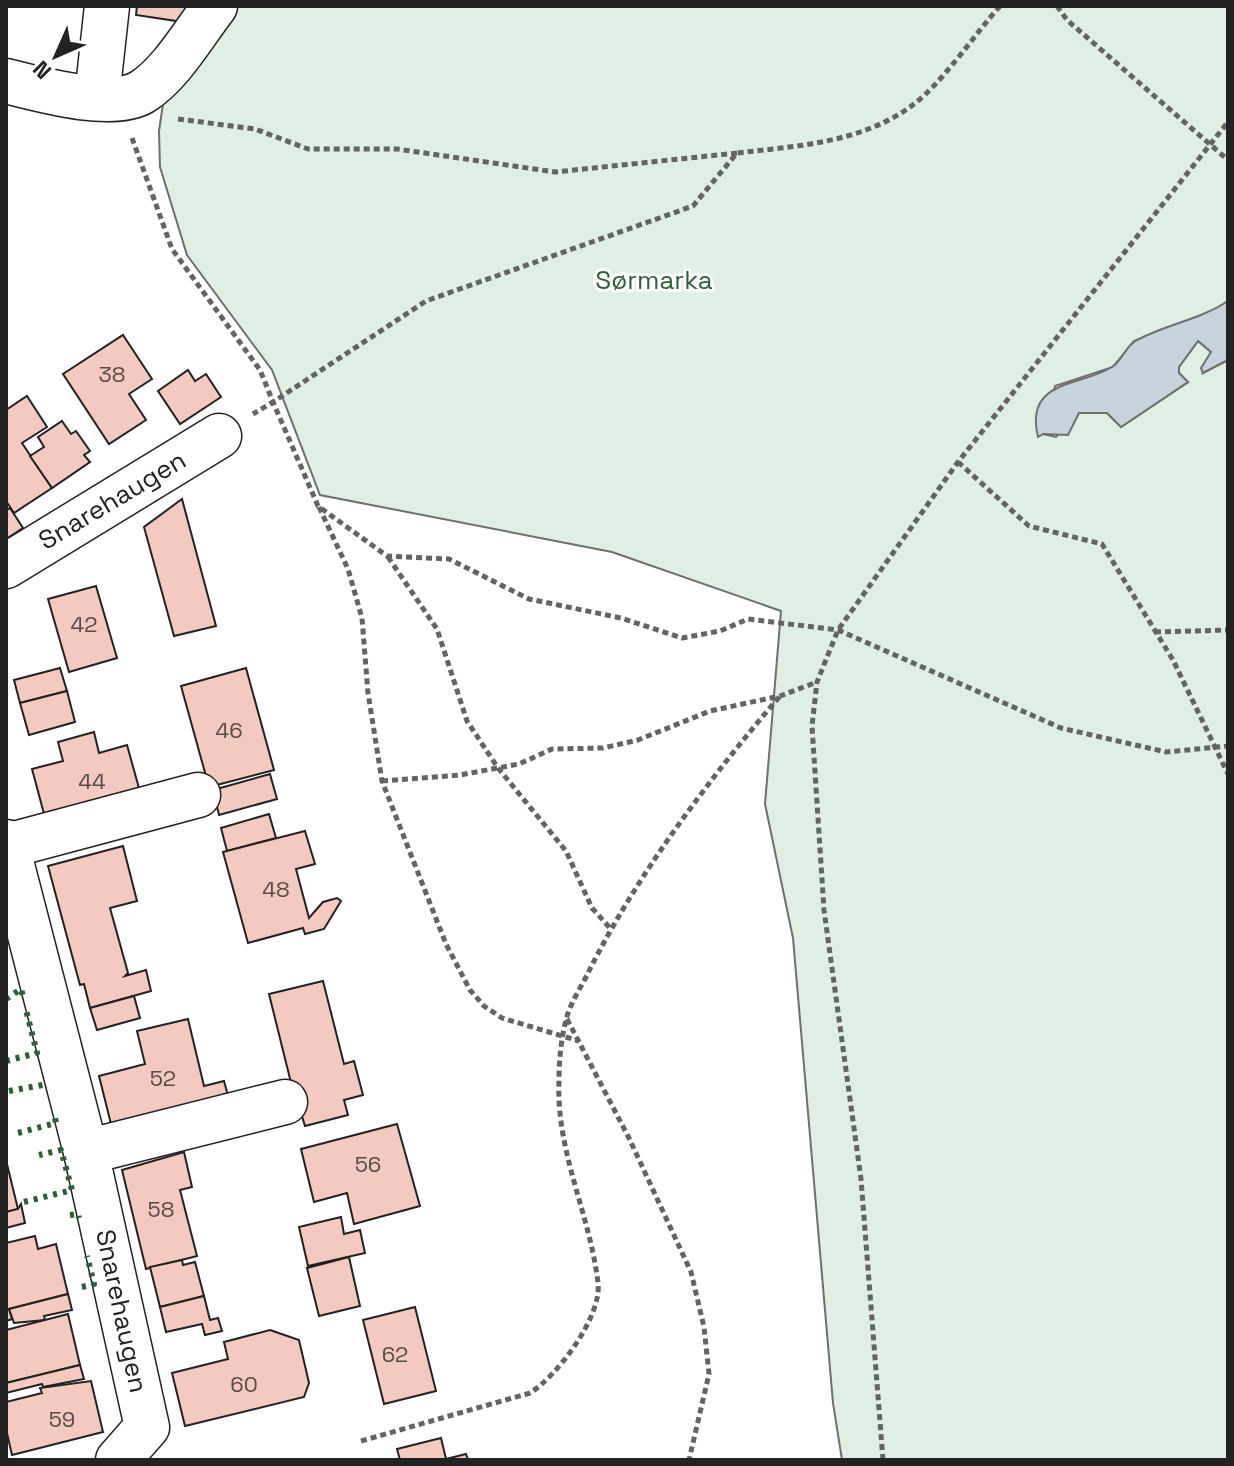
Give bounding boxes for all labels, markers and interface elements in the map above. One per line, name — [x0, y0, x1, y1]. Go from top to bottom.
north arrow — [16, 16, 96, 96]
text: N — [27, 55, 57, 85]
park label: Sørmarka — [595, 263, 713, 297]
house number: 38 — [99, 360, 126, 388]
street label: Snarehaugen — [32, 443, 192, 557]
house number: 42 — [70, 610, 98, 638]
house number: 46 — [215, 716, 243, 744]
house number: 44 — [78, 767, 106, 795]
house number: 48 — [262, 875, 290, 903]
house number: 52 — [150, 1064, 176, 1092]
house number: 56 — [355, 1150, 381, 1178]
house number: 58 — [148, 1195, 174, 1223]
street label: Snarehaugen — [88, 1226, 156, 1396]
house number: 62 — [382, 1340, 408, 1368]
house number: 60 — [230, 1370, 258, 1398]
house number: 59 — [49, 1405, 75, 1433]

